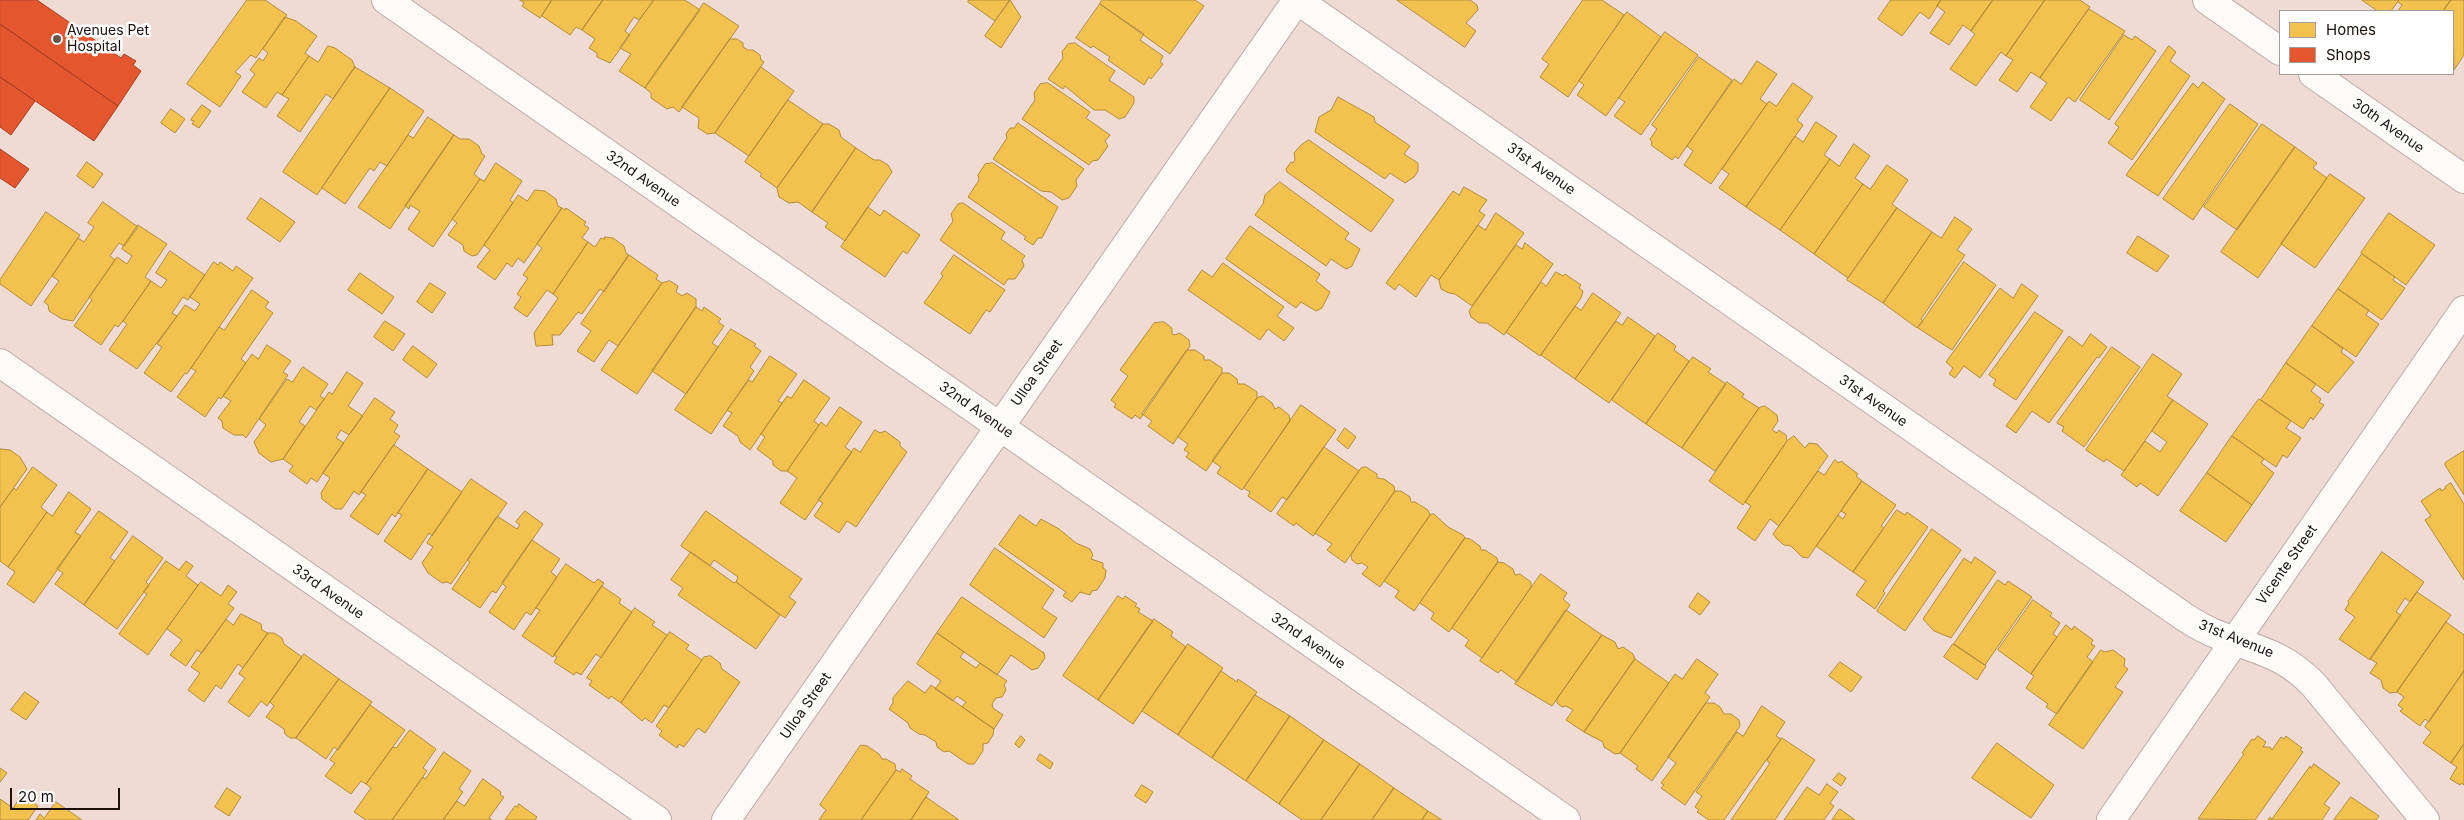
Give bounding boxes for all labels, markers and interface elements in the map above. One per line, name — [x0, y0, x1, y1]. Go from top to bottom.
legend — [2279, 10, 2454, 75]
text: Homes — [2326, 20, 2376, 39]
place label: Avenues Pet Hospital — [67, 23, 149, 56]
marker: Avenues Pet Hospital — [51, 33, 63, 45]
text: Shops — [2326, 45, 2371, 64]
street label: 30th Avenue — [2349, 95, 2427, 157]
street label: 31st Avenue — [1504, 139, 1578, 199]
street label: 32nd Avenue — [602, 147, 684, 211]
street label: Ulloa Street — [1008, 337, 1066, 409]
street label: 31st Avenue — [1836, 371, 1910, 431]
street label: 32nd Avenue — [935, 378, 1017, 442]
street label: Vicente Street — [2253, 522, 2321, 608]
street label: 33rd Avenue — [289, 561, 367, 623]
street label: 32nd Avenue — [1267, 609, 1349, 673]
street label: 31st Avenue — [2196, 616, 2276, 662]
street label: Ulloa Street — [777, 670, 835, 742]
scale bar — [12, 778, 122, 810]
text: 20 m — [18, 787, 54, 806]

